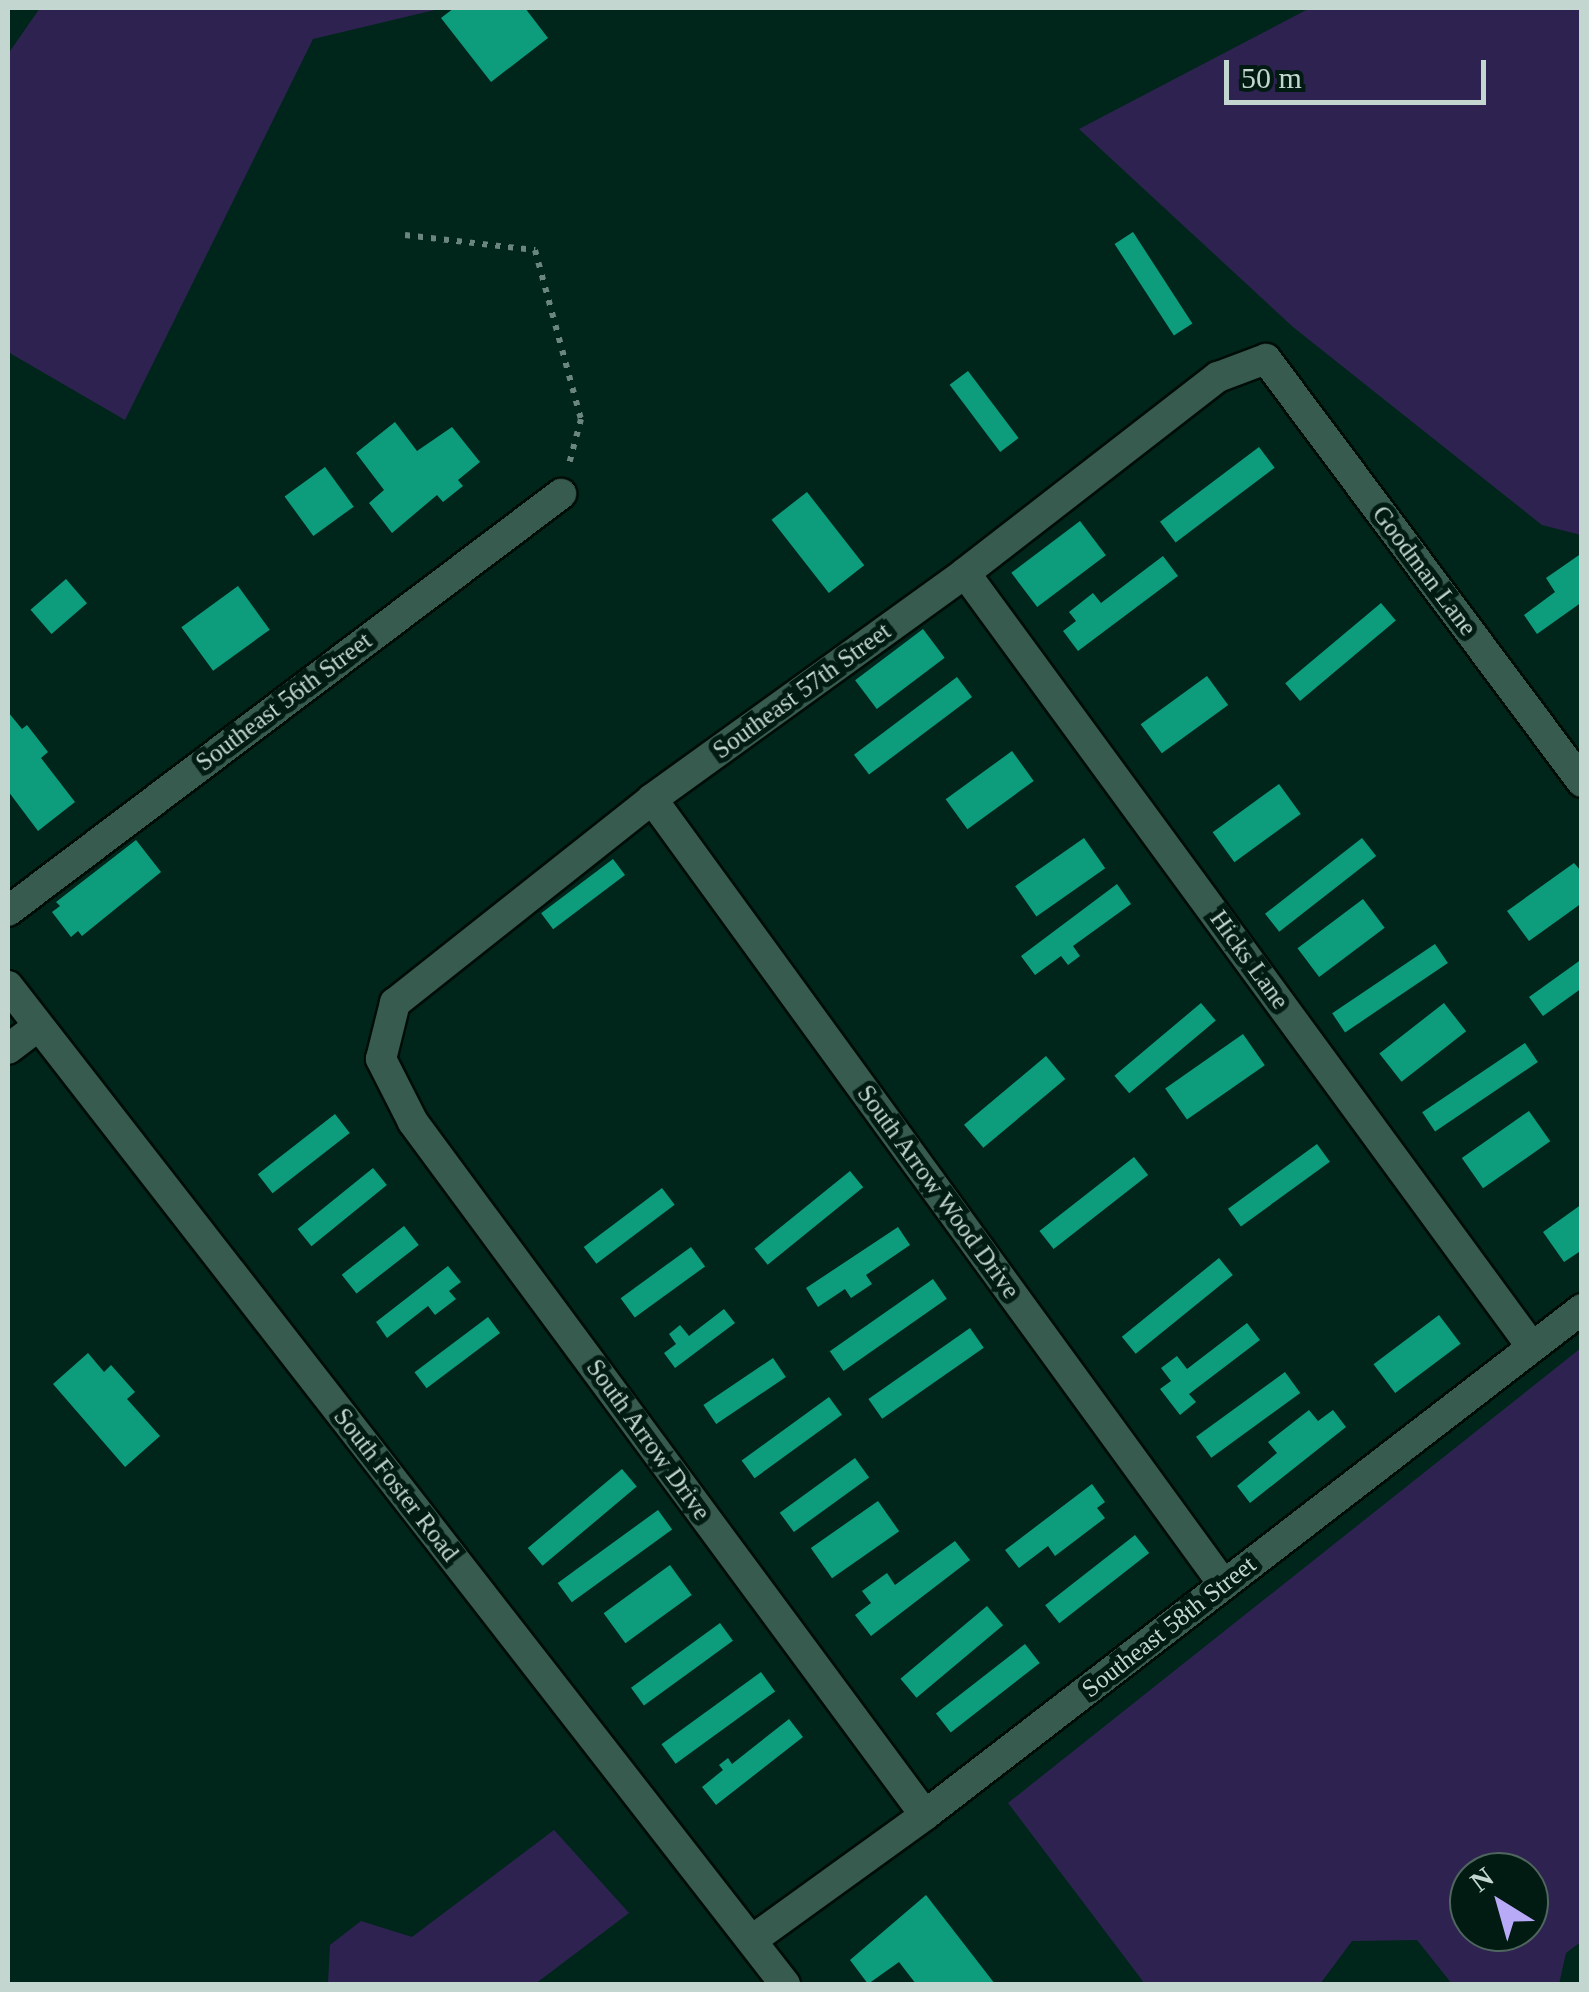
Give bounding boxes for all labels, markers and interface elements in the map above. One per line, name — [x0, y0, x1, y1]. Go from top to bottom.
scale bar — [1229, 40, 1492, 102]
text: 50 m — [1241, 61, 1302, 94]
street label: Goodman Lane — [1365, 500, 1483, 642]
street label: Southeast 57th Street — [707, 616, 897, 766]
street label: Southeast 56th Street — [190, 626, 378, 778]
street label: Hicks Lane — [1203, 905, 1295, 1015]
street label: South Arrow Wood Drive — [850, 1079, 1026, 1305]
street label: South Arrow Drive — [579, 1353, 717, 1527]
street label: South Foster Road — [327, 1402, 465, 1568]
street label: Southeast 58th Street — [1076, 1550, 1262, 1704]
north arrow — [1449, 1852, 1549, 1952]
text: N — [1464, 1861, 1499, 1898]

